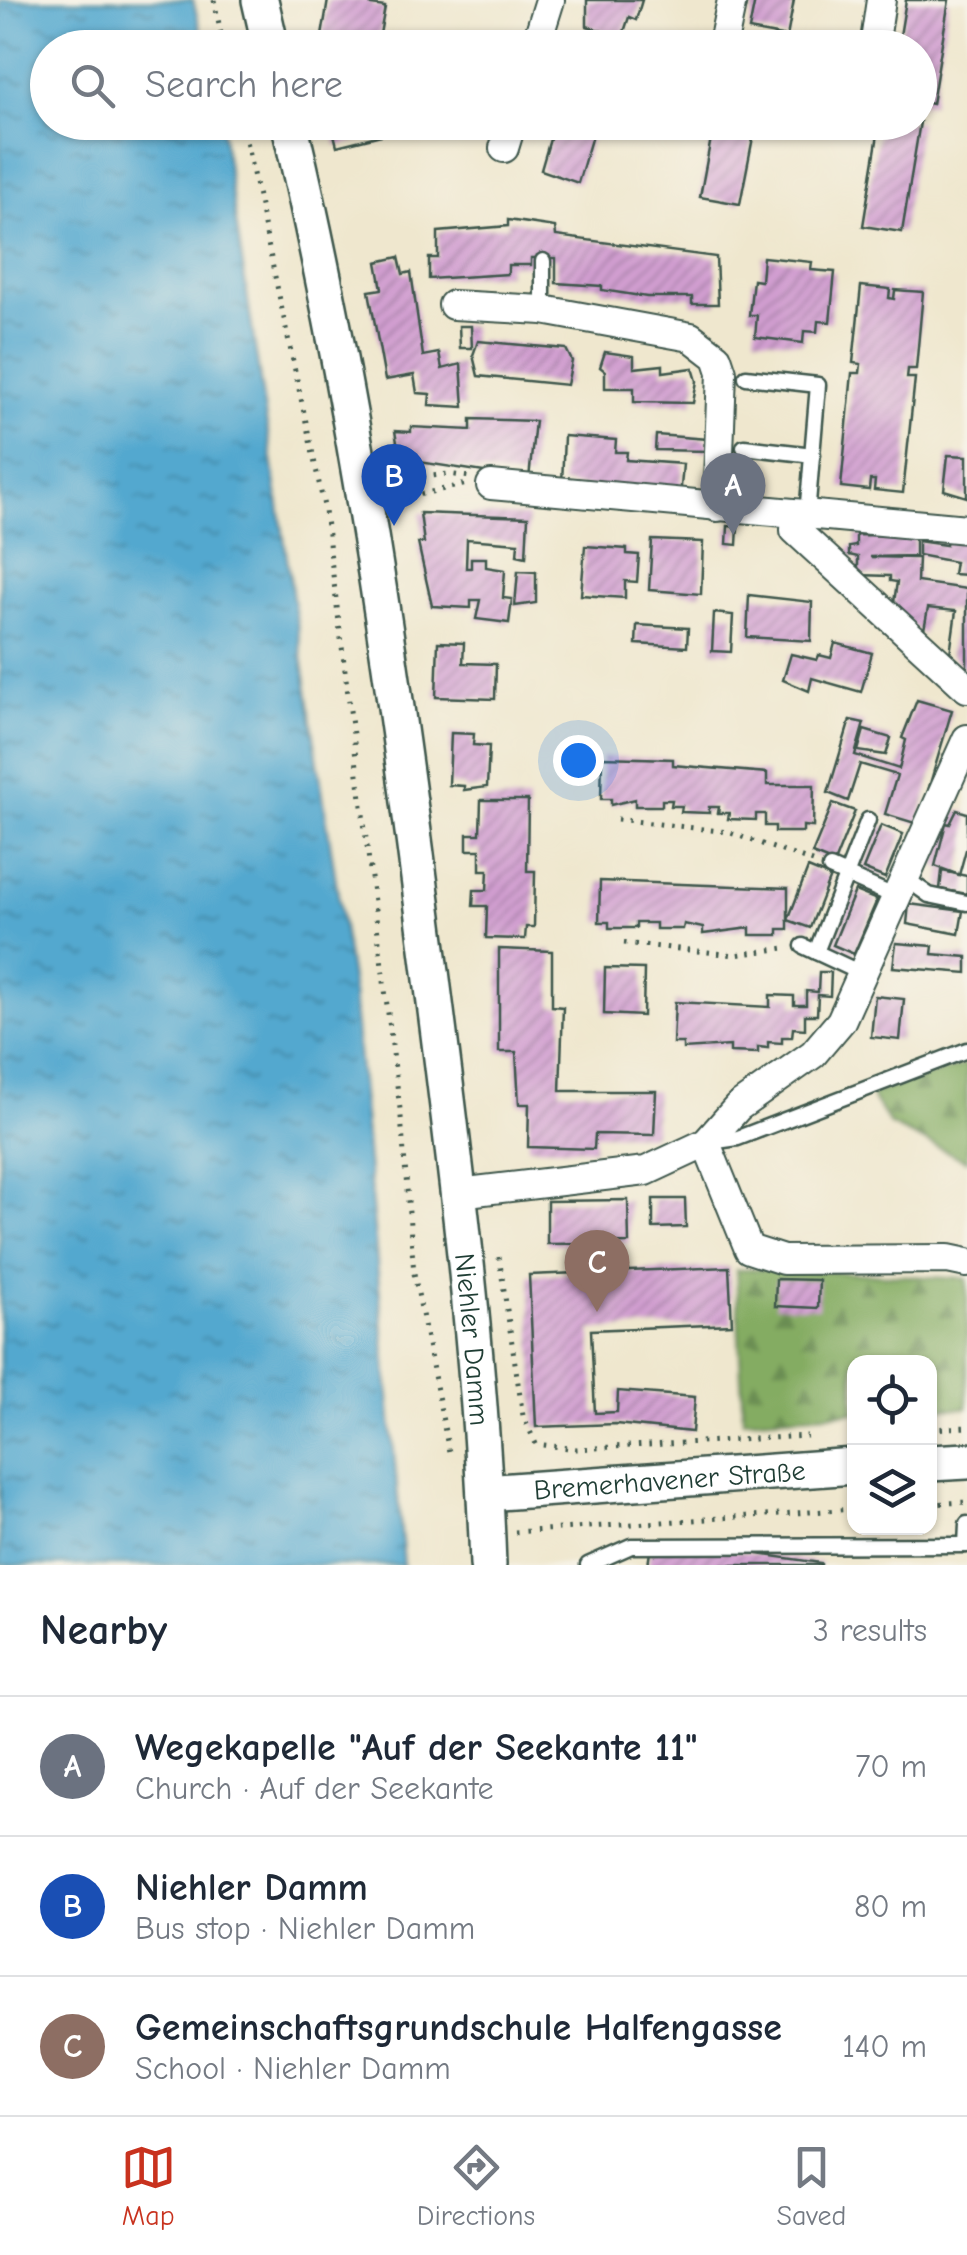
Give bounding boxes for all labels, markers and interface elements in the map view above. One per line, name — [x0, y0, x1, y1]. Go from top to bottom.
search box — [30, 30, 937, 140]
icon: search — [65, 58, 120, 113]
text: Search here — [145, 63, 343, 107]
pin: B — [362, 444, 426, 526]
pin: A — [700, 452, 766, 535]
your location — [553, 735, 604, 786]
pin: C — [564, 1230, 630, 1312]
street label: Niehler Damm — [448, 1252, 495, 1427]
map controls — [847, 1355, 937, 1535]
button: locate — [847, 1355, 937, 1445]
button: layers — [847, 1445, 937, 1535]
street label: Bremerhavener Straße — [533, 1455, 807, 1506]
text: Nearby — [40, 1606, 167, 1655]
text: 3 results — [813, 1612, 927, 1649]
text: Wegekapelle "Auf der Seekante 11" — [135, 1726, 697, 1770]
text: A — [64, 1748, 81, 1785]
text: 70 m — [855, 1748, 927, 1785]
text: Church · Auf der Seekante — [135, 1770, 493, 1807]
text: Niehler Damm — [135, 1866, 368, 1910]
text: B — [63, 1888, 82, 1925]
text: 80 m — [854, 1888, 927, 1925]
text: Bus stop · Niehler Damm — [135, 1910, 475, 1947]
text: Gemeinschaftsgrundschule Halfengasse — [135, 2006, 782, 2050]
text: C — [63, 2028, 82, 2065]
text: 140 m — [842, 2028, 927, 2065]
text: School · Niehler Damm — [135, 2050, 451, 2087]
tab: Map — [121, 2140, 176, 2232]
tab: Directions — [417, 2140, 535, 2232]
tab: Saved — [776, 2140, 846, 2232]

